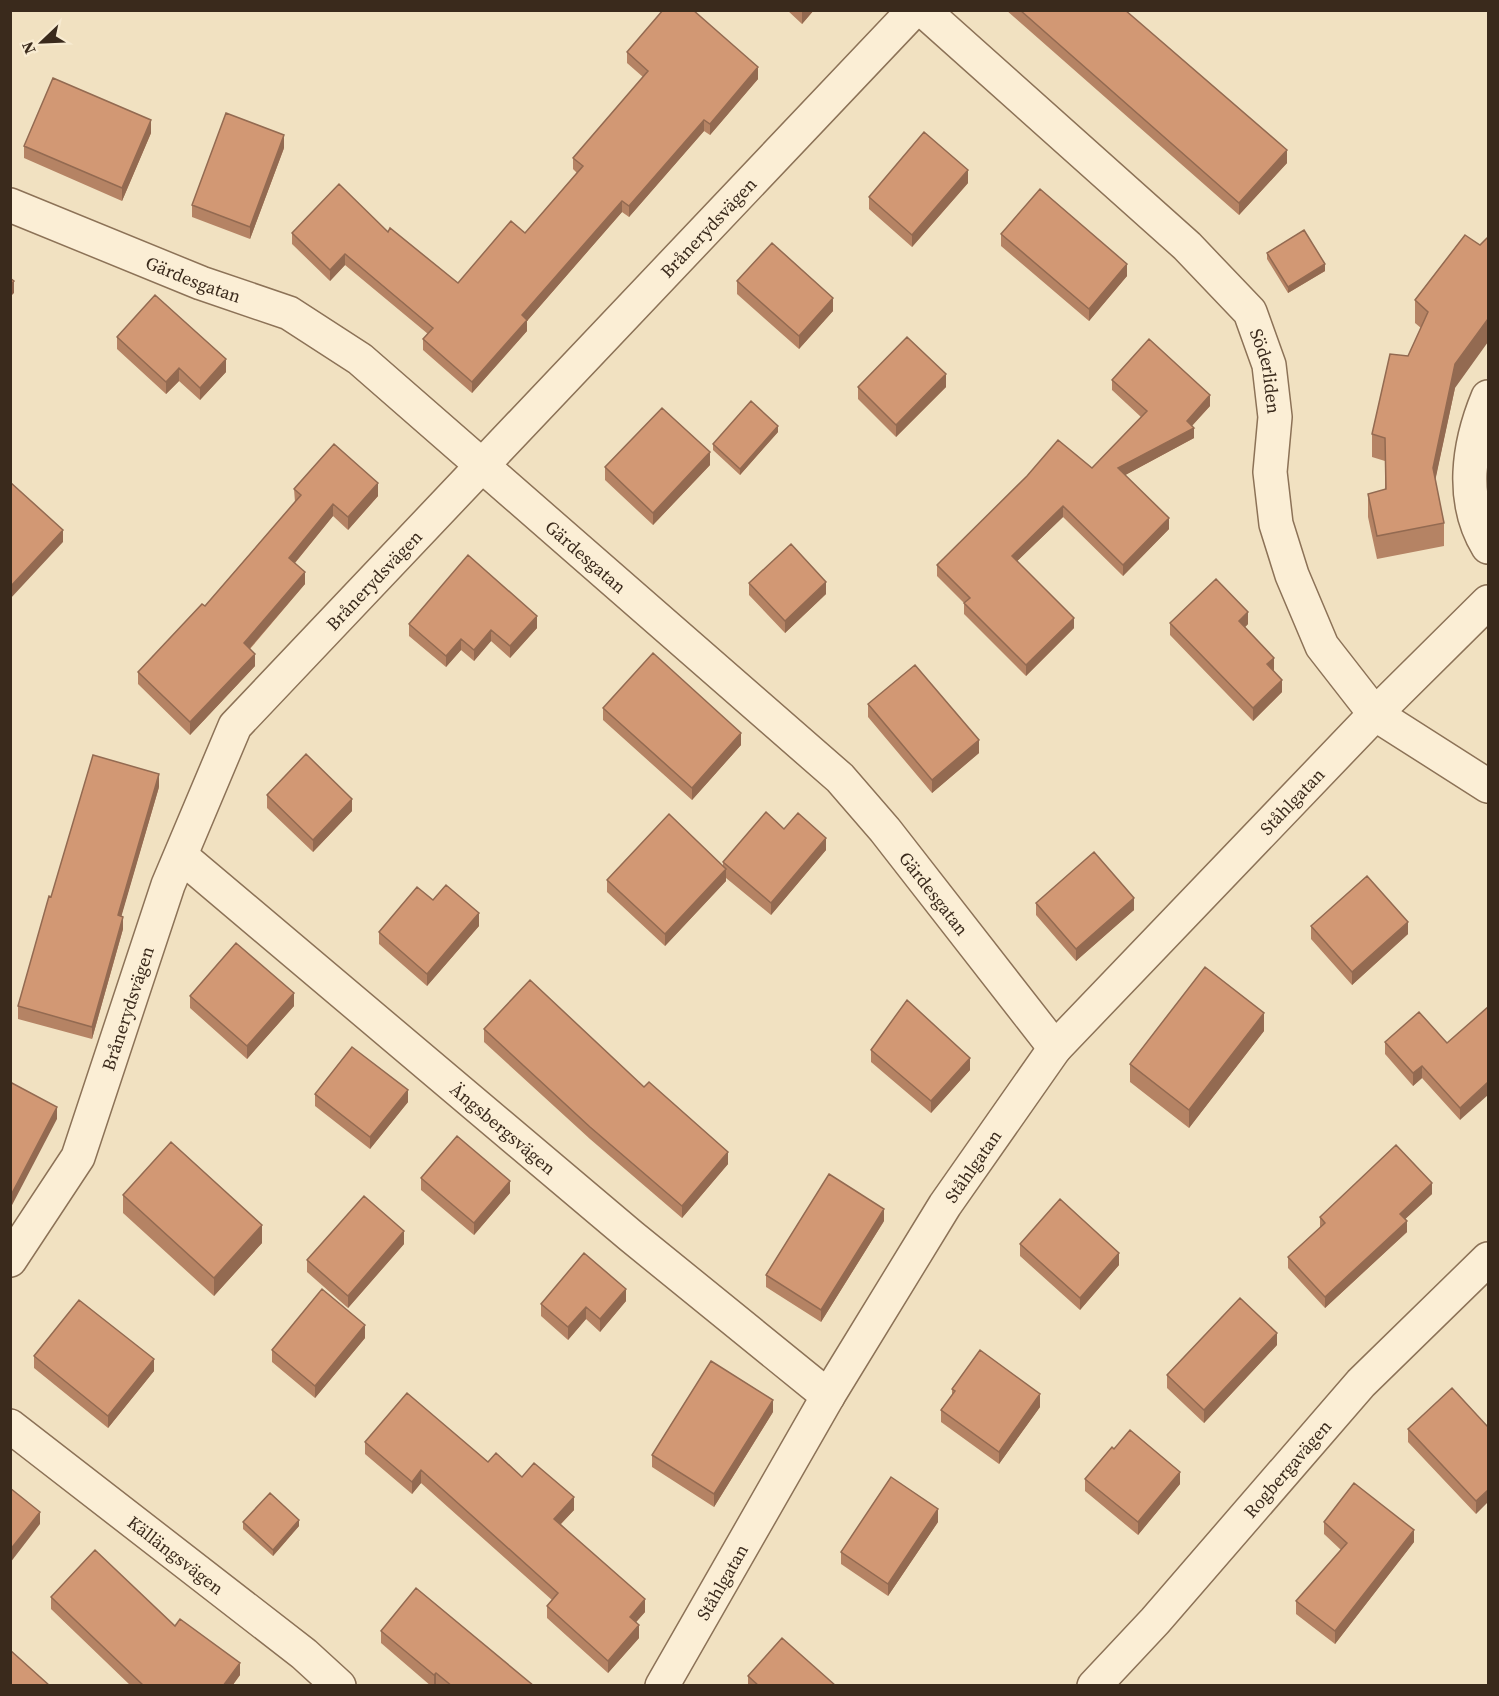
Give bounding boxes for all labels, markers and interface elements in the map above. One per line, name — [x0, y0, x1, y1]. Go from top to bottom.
north arrow — [12, 12, 72, 72]
text: N — [16, 38, 41, 58]
street label: Brånerydsvägen — [654, 171, 762, 283]
street label: Gärdesgatan — [142, 249, 245, 308]
street label: Söderliden — [1244, 325, 1287, 415]
street label: Gärdesgatan — [540, 514, 632, 599]
street label: Brånerydsvägen — [320, 524, 427, 635]
street label: Ståhlgatan — [1254, 762, 1330, 840]
street label: Gärdesgatan — [894, 846, 975, 940]
street label: Brånerydsvägen — [95, 943, 159, 1074]
street label: Ängsbergsvägen — [445, 1076, 562, 1180]
street label: Ståhlgatan — [938, 1124, 1007, 1207]
street label: Rogbergavägen — [1238, 1414, 1337, 1523]
street label: Källängsvägen — [123, 1509, 229, 1600]
street label: Ståhlgatan — [690, 1539, 753, 1625]

